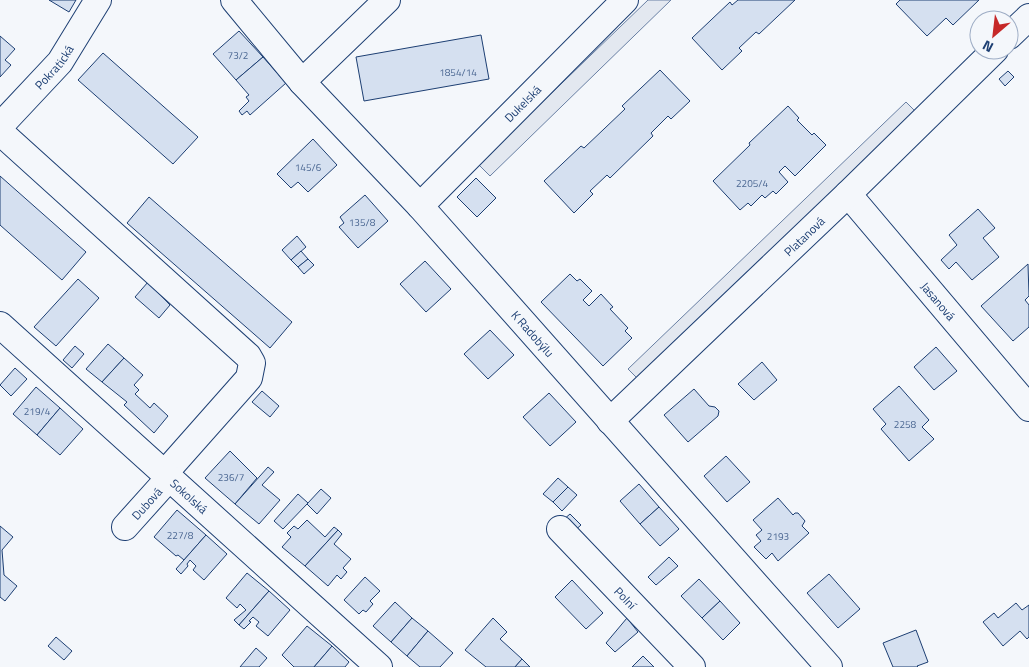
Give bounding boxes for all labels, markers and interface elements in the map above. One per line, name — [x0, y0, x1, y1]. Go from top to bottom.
north arrow — [969, 10, 1019, 60]
text: N — [978, 35, 997, 58]
street label: Pokratická — [30, 41, 78, 94]
house number: 73/2 — [228, 48, 248, 63]
house number: 1854/14 — [439, 65, 477, 80]
street label: Dukelská — [499, 80, 545, 126]
house number: 145/6 — [295, 160, 322, 175]
house number: 2205/4 — [736, 176, 768, 191]
street label: Platanová — [779, 212, 829, 260]
house number: 135/8 — [349, 215, 376, 230]
street label: Jasanová — [916, 277, 960, 324]
street label: K Radobýlu — [507, 306, 559, 361]
house number: 219/4 — [24, 404, 51, 419]
house number: 2258 — [894, 417, 917, 432]
house number: 236/7 — [218, 470, 244, 485]
street label: Sokolská — [166, 474, 212, 518]
street label: Dubová — [126, 483, 166, 524]
house number: 227/8 — [167, 528, 194, 543]
house number: 2193 — [767, 529, 789, 544]
street label: Polní — [610, 582, 642, 614]

